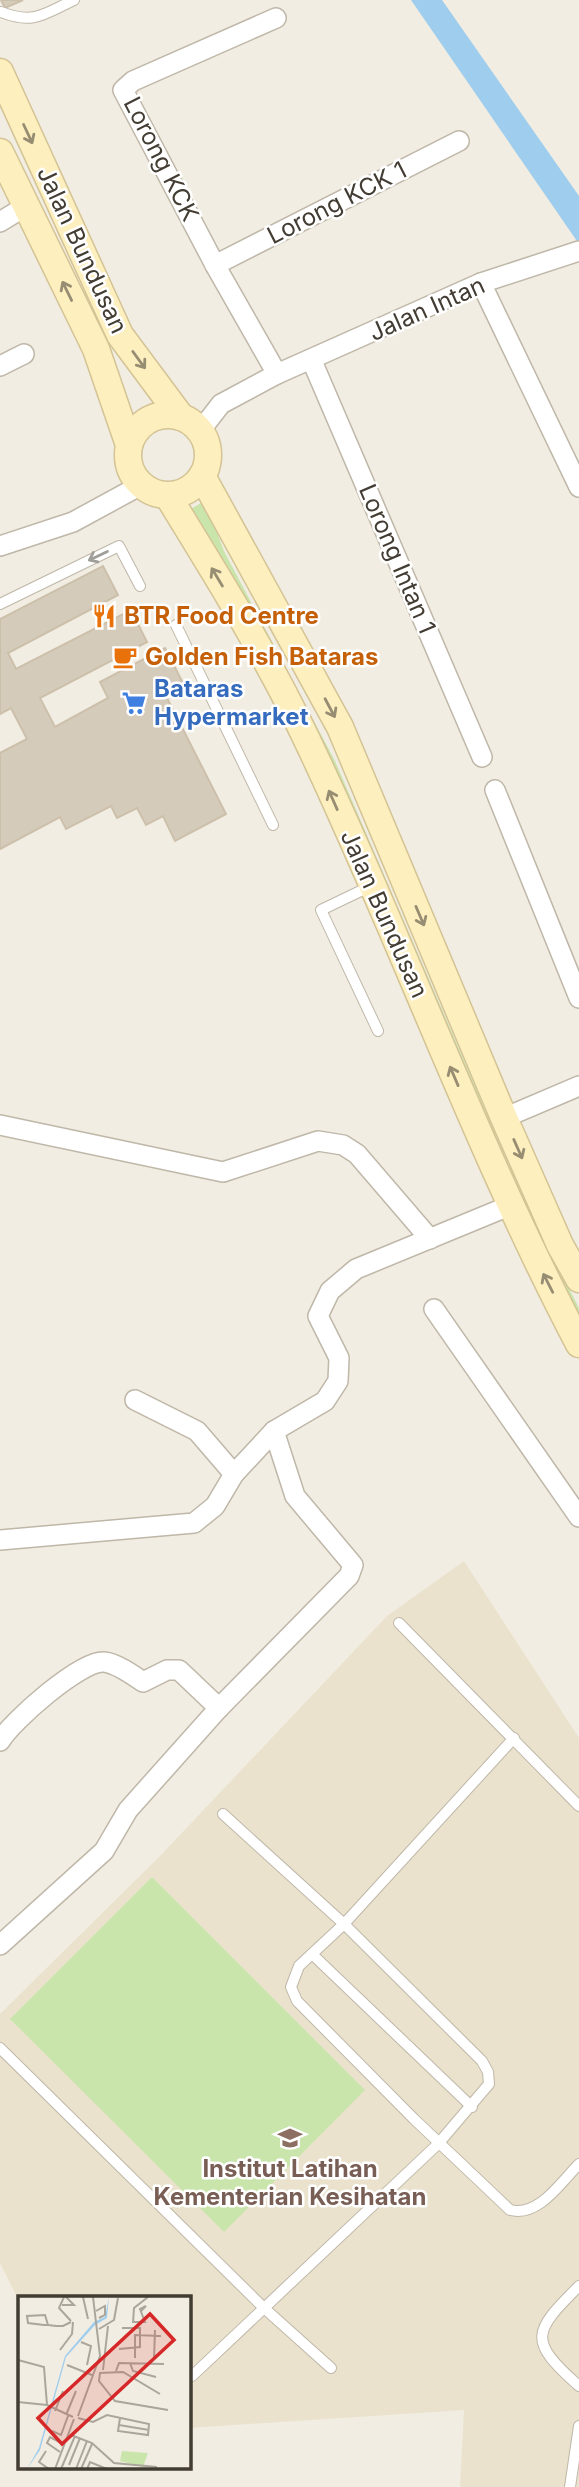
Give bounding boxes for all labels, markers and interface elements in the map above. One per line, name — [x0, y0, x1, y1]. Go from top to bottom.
street label: Lorong KCK — [118, 92, 205, 226]
one-way arrow — [23, 124, 36, 145]
street label: Lorong KCK 1 — [262, 155, 411, 250]
street label: Jalan Bundusan — [31, 162, 134, 338]
street label: Jalan Intan — [364, 270, 489, 347]
one-way arrow — [60, 281, 74, 302]
one-way arrow — [132, 350, 146, 369]
street label: Lorong Intan 1 — [353, 480, 442, 638]
one-way arrow — [88, 550, 109, 564]
one-way arrow — [209, 567, 223, 587]
place label: BTR Food Centre — [124, 601, 319, 630]
restaurant icon: BTR Food Centre — [90, 602, 118, 630]
place label: Golden Fish Bataras — [145, 642, 378, 671]
cafe icon: Golden Fish Bataras — [111, 643, 139, 671]
place label: Bataras Hypermarket — [154, 674, 309, 731]
supermarket icon: Bataras Hypermarket — [120, 689, 148, 717]
one-way arrow — [323, 697, 337, 717]
one-way arrow — [326, 790, 339, 811]
street label: Jalan Bundusan — [334, 825, 434, 1002]
one-way arrow — [414, 905, 427, 927]
one-way arrow — [447, 1065, 460, 1087]
one-way arrow — [512, 1137, 525, 1159]
one-way arrow — [541, 1273, 555, 1294]
school or university icon: Institut Latihan Kementerian Kesihatan — [276, 2124, 304, 2152]
place label: Institut Latihan Kementerian Kesihatan — [154, 2154, 426, 2211]
inset map — [18, 2296, 191, 2470]

